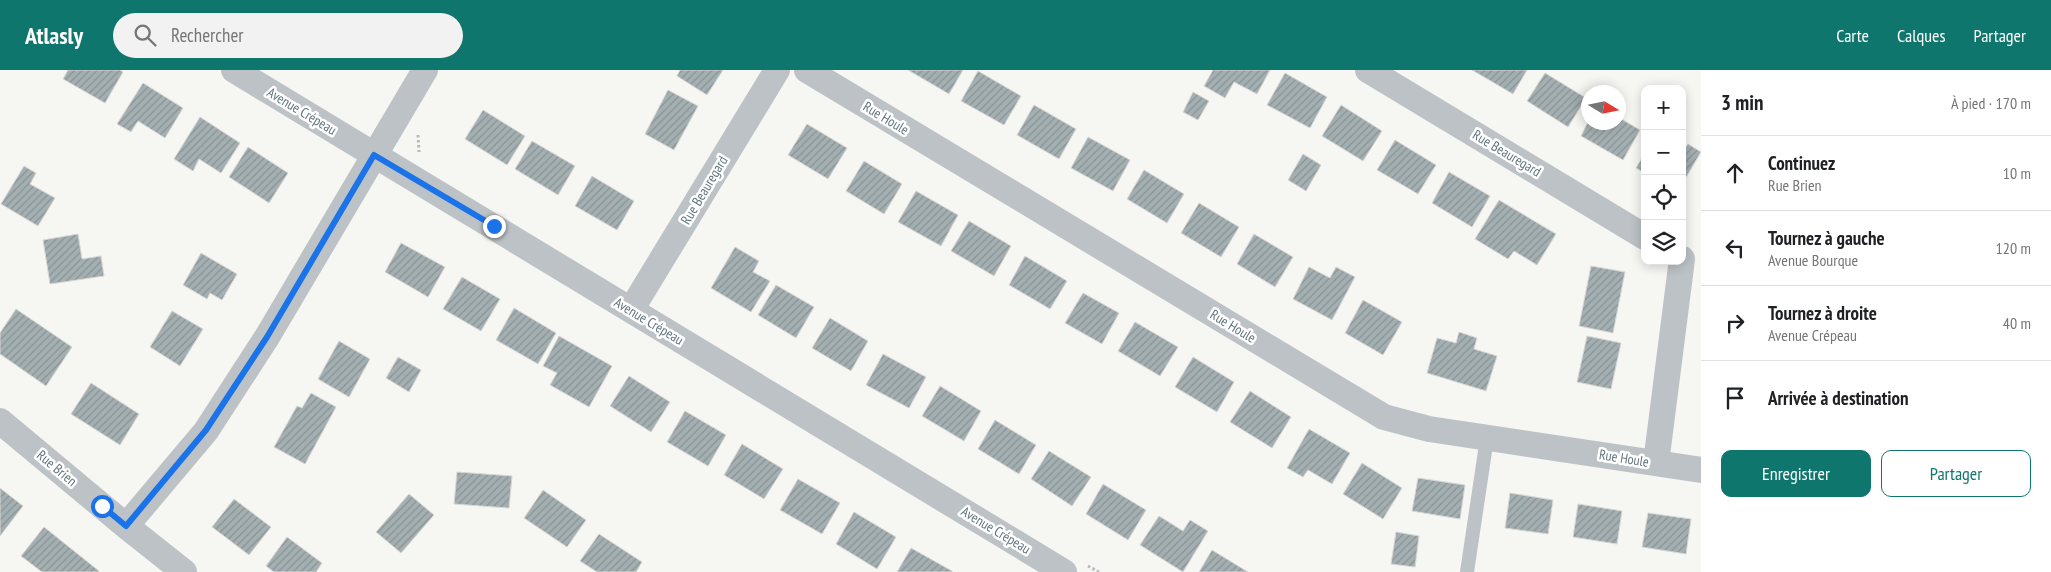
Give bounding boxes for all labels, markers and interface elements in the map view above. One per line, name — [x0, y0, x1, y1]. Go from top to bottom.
search box — [113, 13, 463, 58]
text: Atlasly — [25, 20, 83, 51]
icon: search — [131, 21, 159, 49]
text: Rechercher — [171, 23, 243, 47]
text: Carte — [1836, 24, 1869, 47]
text: Calques — [1897, 24, 1946, 47]
text: Partager — [1974, 24, 2026, 47]
street label: Avenue Crépeau — [264, 83, 340, 139]
north arrow — [1581, 85, 1626, 130]
map controls — [1641, 85, 1686, 265]
button: + — [1641, 85, 1686, 130]
text: 3 min — [1721, 89, 1763, 116]
text: À pied · 170 m — [1951, 93, 2031, 113]
street label: Rue Houle — [860, 97, 912, 139]
street label: Rue Beauregard — [1470, 126, 1544, 180]
button: − — [1641, 130, 1686, 175]
text: Continuez — [1768, 151, 1835, 175]
street label: Rue Beauregard — [677, 153, 731, 227]
icon: ahead — [1721, 159, 1749, 187]
text: 10 m — [2003, 163, 2031, 183]
button: locate — [1641, 175, 1686, 220]
text: Rue Brien — [1768, 175, 1822, 195]
route end — [483, 215, 506, 238]
button: layers — [1641, 220, 1686, 265]
text: Tournez à gauche — [1768, 226, 1885, 250]
icon: left — [1721, 234, 1749, 262]
text: 120 m — [1996, 238, 2031, 258]
text: Avenue Bourque — [1768, 250, 1858, 270]
street label: Avenue Crépeau — [611, 293, 687, 349]
text: Tournez à droite — [1768, 301, 1877, 325]
street label: Rue Houle — [1207, 305, 1259, 347]
icon: right — [1721, 309, 1749, 337]
text: 40 m — [2003, 313, 2031, 333]
text: Avenue Crépeau — [1768, 325, 1857, 345]
icon: arrive — [1721, 384, 1749, 412]
text: Arrivée à destination — [1768, 386, 1909, 410]
street label: Rue Houle — [1598, 445, 1650, 471]
street label: Rue Brien — [33, 446, 81, 490]
button: Enregistrer — [1721, 450, 1871, 497]
button: Partager — [1881, 450, 2031, 497]
route start — [91, 495, 114, 518]
street label: Avenue Crépeau — [958, 502, 1034, 558]

